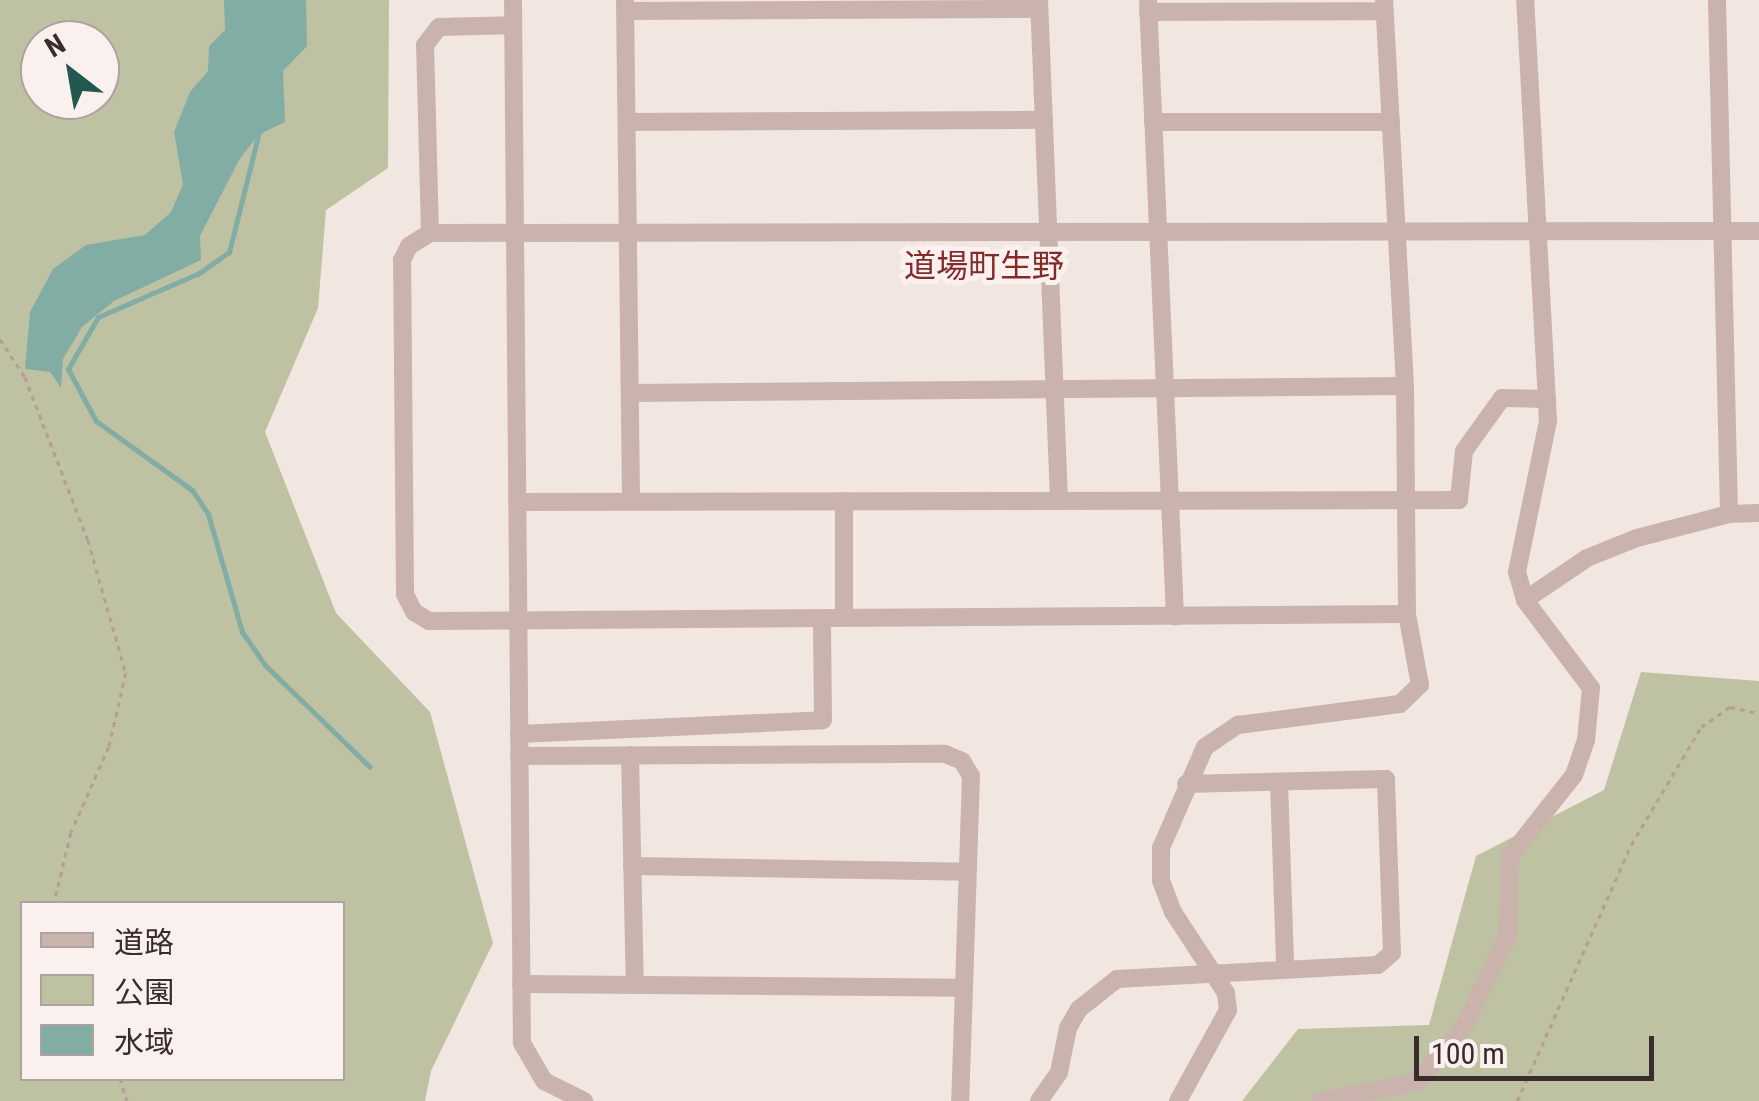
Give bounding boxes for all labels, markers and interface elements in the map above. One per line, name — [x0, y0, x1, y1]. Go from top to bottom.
north arrow — [20, 20, 120, 120]
text: N — [39, 27, 71, 64]
district label: 道場町生野 — [904, 247, 1064, 285]
legend — [20, 901, 345, 1081]
text: 道路 — [114, 925, 174, 960]
text: 公園 — [114, 975, 174, 1010]
scale bar — [1419, 1016, 1659, 1078]
text: 水域 — [114, 1025, 174, 1060]
text: 100 m — [1431, 1036, 1505, 1071]

